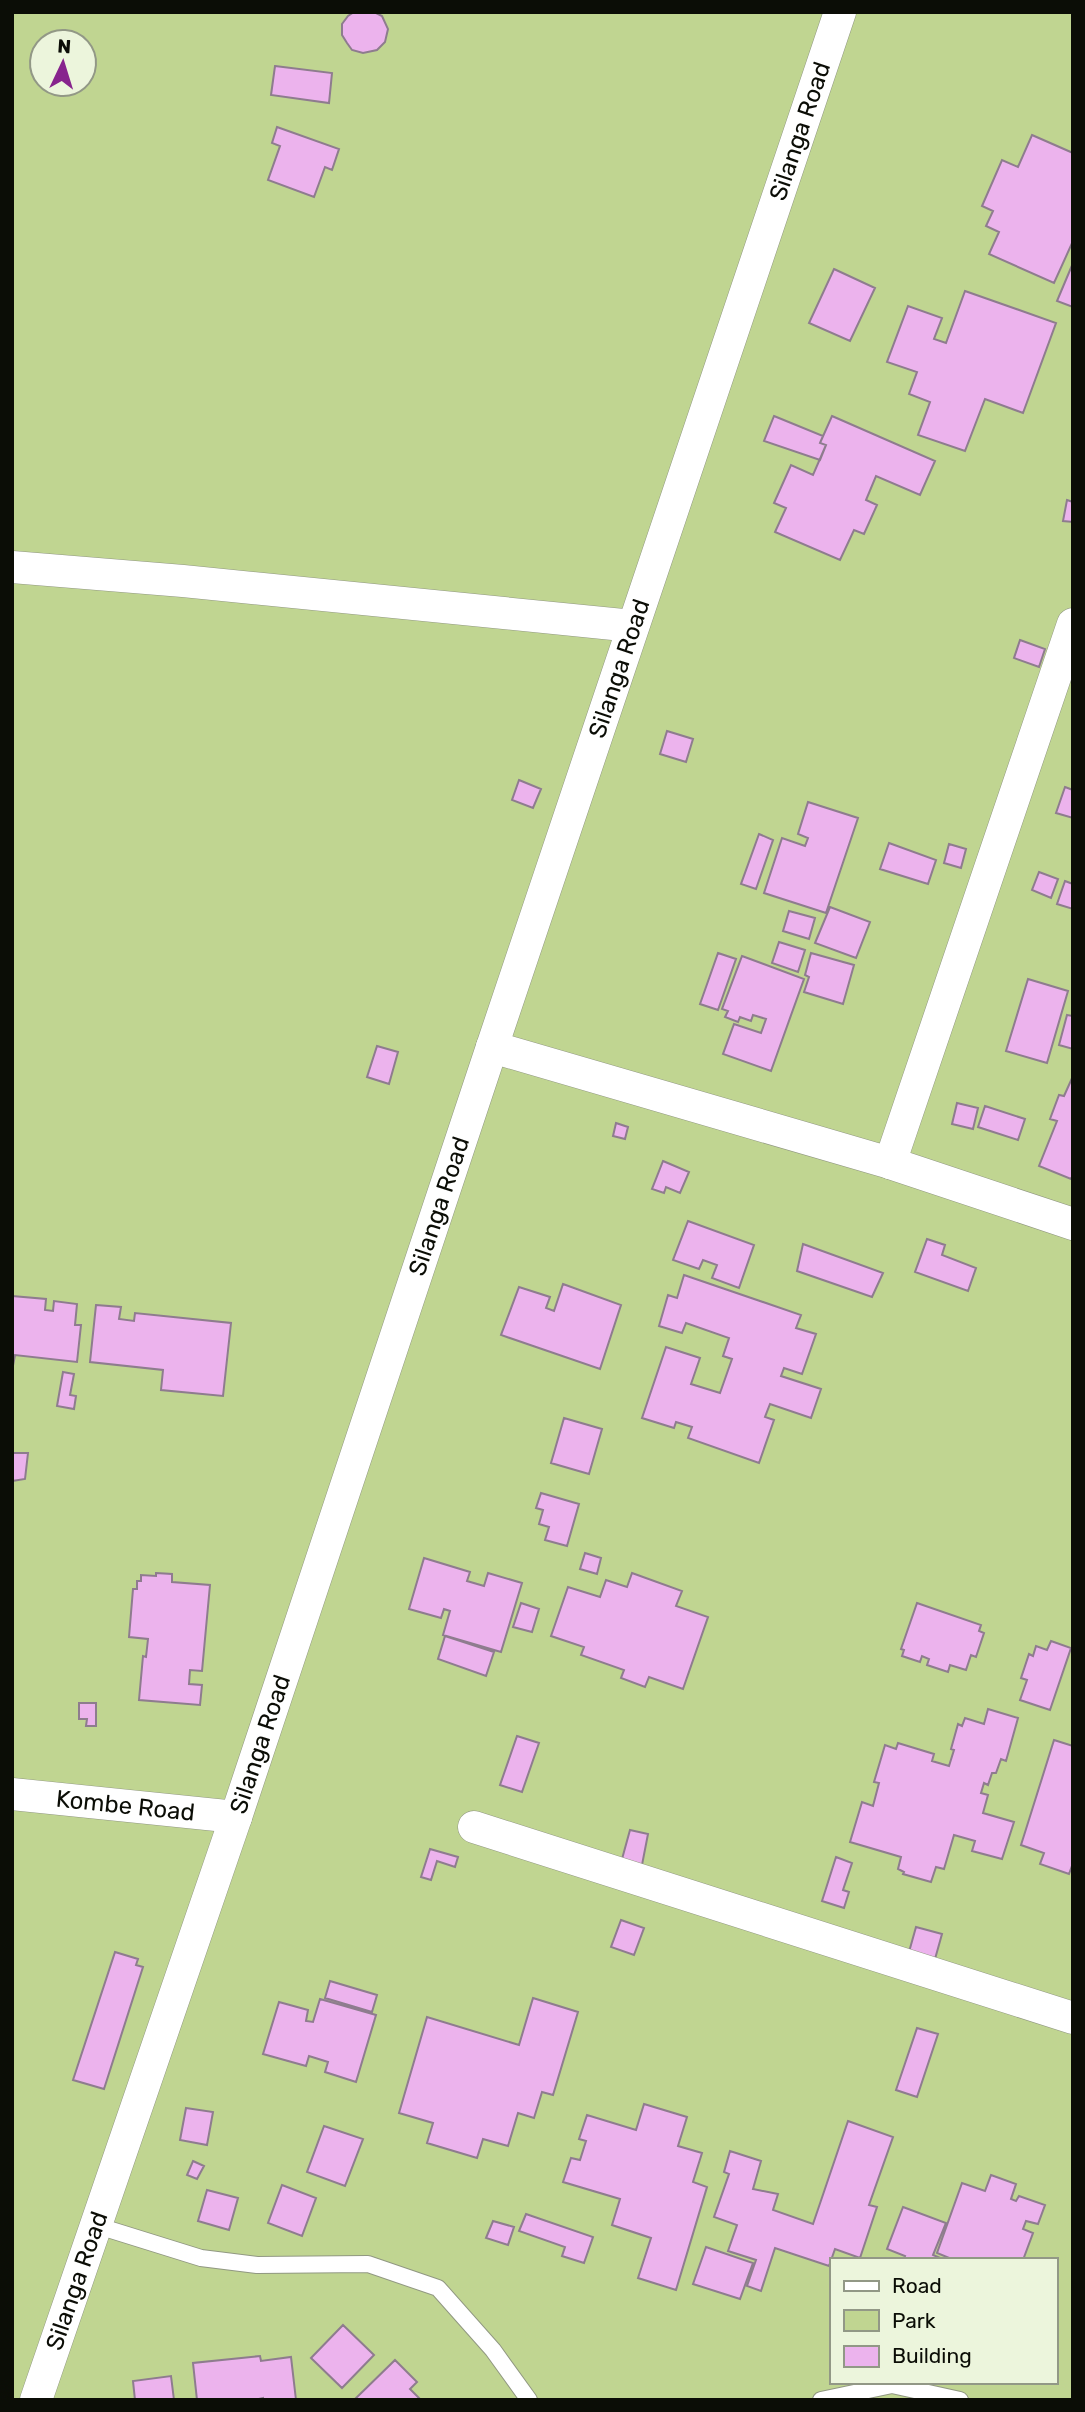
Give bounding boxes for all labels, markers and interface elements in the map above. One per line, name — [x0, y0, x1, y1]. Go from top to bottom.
north arrow — [28, 28, 98, 98]
text: N — [57, 35, 72, 58]
street label: Silanga Road — [764, 58, 836, 204]
street label: Silanga Road — [583, 596, 656, 742]
street label: Silanga Road — [403, 1133, 475, 1279]
street label: Silanga Road — [224, 1671, 296, 1817]
street label: Kombe Road — [55, 1785, 196, 1827]
street label: Silanga Road — [40, 2208, 114, 2354]
legend — [830, 2258, 1057, 2384]
text: Road — [892, 2273, 942, 2298]
text: Park — [892, 2308, 936, 2333]
text: Building — [892, 2343, 972, 2368]

